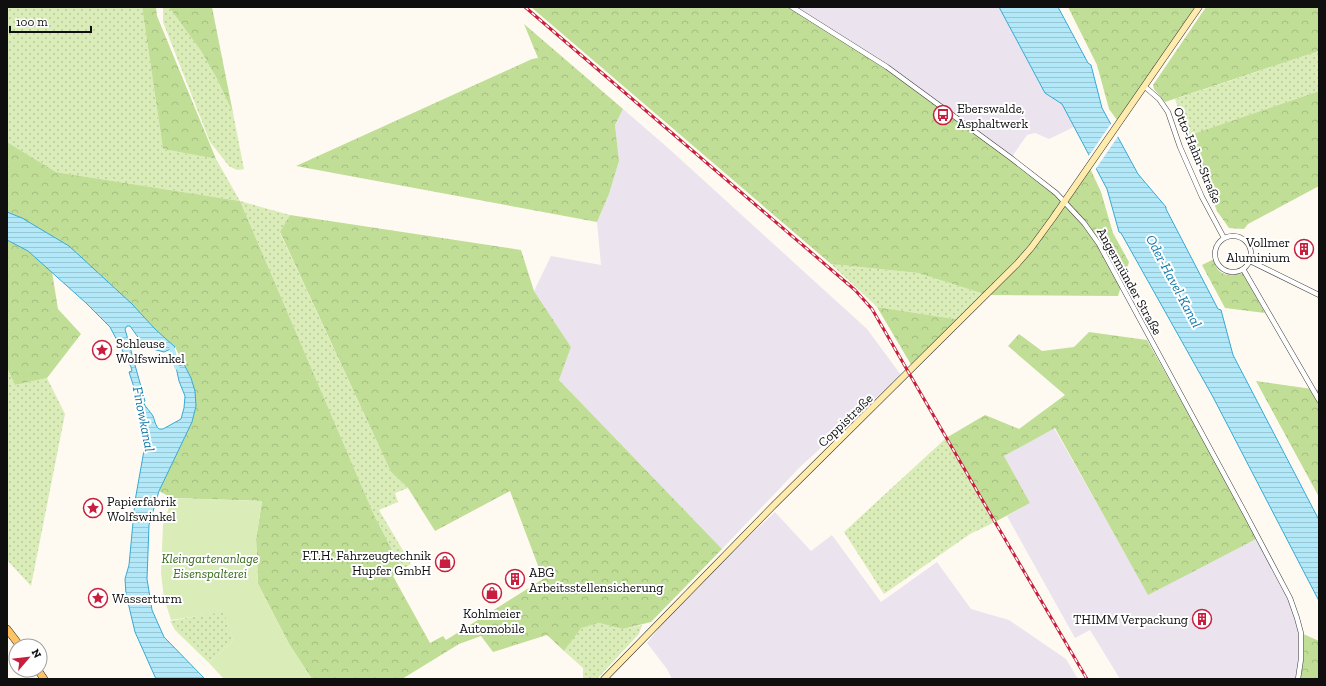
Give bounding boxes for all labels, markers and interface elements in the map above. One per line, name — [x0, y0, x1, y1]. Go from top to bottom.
scale bar — [10, 8, 91, 34]
text: 100 m — [16, 15, 48, 29]
place label: Eberswalde, Asphaltwerk — [957, 101, 1028, 131]
bus stop icon: Eberswalde, Asphaltwerk — [932, 104, 954, 126]
street label: Otto-Hahn-Straße — [1170, 105, 1225, 206]
street label: Angermünder Straße — [1094, 225, 1165, 337]
water label: Oder-Havel-Kanal — [1142, 232, 1205, 331]
place label: Vollmer Aluminium — [1226, 235, 1291, 265]
building icon: Vollmer Aluminium — [1293, 238, 1315, 260]
place label: Schleuse Wolfswinkel — [116, 336, 185, 366]
place icon: Schleuse Wolfswinkel — [91, 339, 113, 361]
water label: Finowkanal — [129, 385, 158, 453]
street label: Coppistraße — [815, 391, 876, 450]
place label: Papierfabrik Wolfswinkel — [107, 494, 176, 524]
place icon: Papierfabrik Wolfswinkel — [82, 497, 104, 519]
place label: F.T.H. Fahrzeugtechnik Hupfer GmbH — [302, 548, 431, 578]
park label: Kleingartenanlage Eisenspalterei — [161, 551, 259, 581]
shop icon: F.T.H. Fahrzeugtechnik Hupfer GmbH — [434, 551, 456, 573]
place label: ABG Arbeitsstellensicherung — [529, 565, 663, 595]
building icon: ABG Arbeitsstellensicherung — [504, 568, 526, 590]
shop icon: Kohlmeier Automobile — [481, 582, 503, 604]
place icon: Wasserturm — [87, 587, 109, 609]
place label: Wasserturm — [112, 591, 182, 606]
place label: Kohlmeier Automobile — [459, 606, 525, 636]
building icon: THIMM Verpackung — [1191, 608, 1213, 630]
place label: THIMM Verpackung — [1073, 612, 1188, 627]
north arrow — [8, 638, 48, 678]
text: N — [29, 647, 44, 661]

